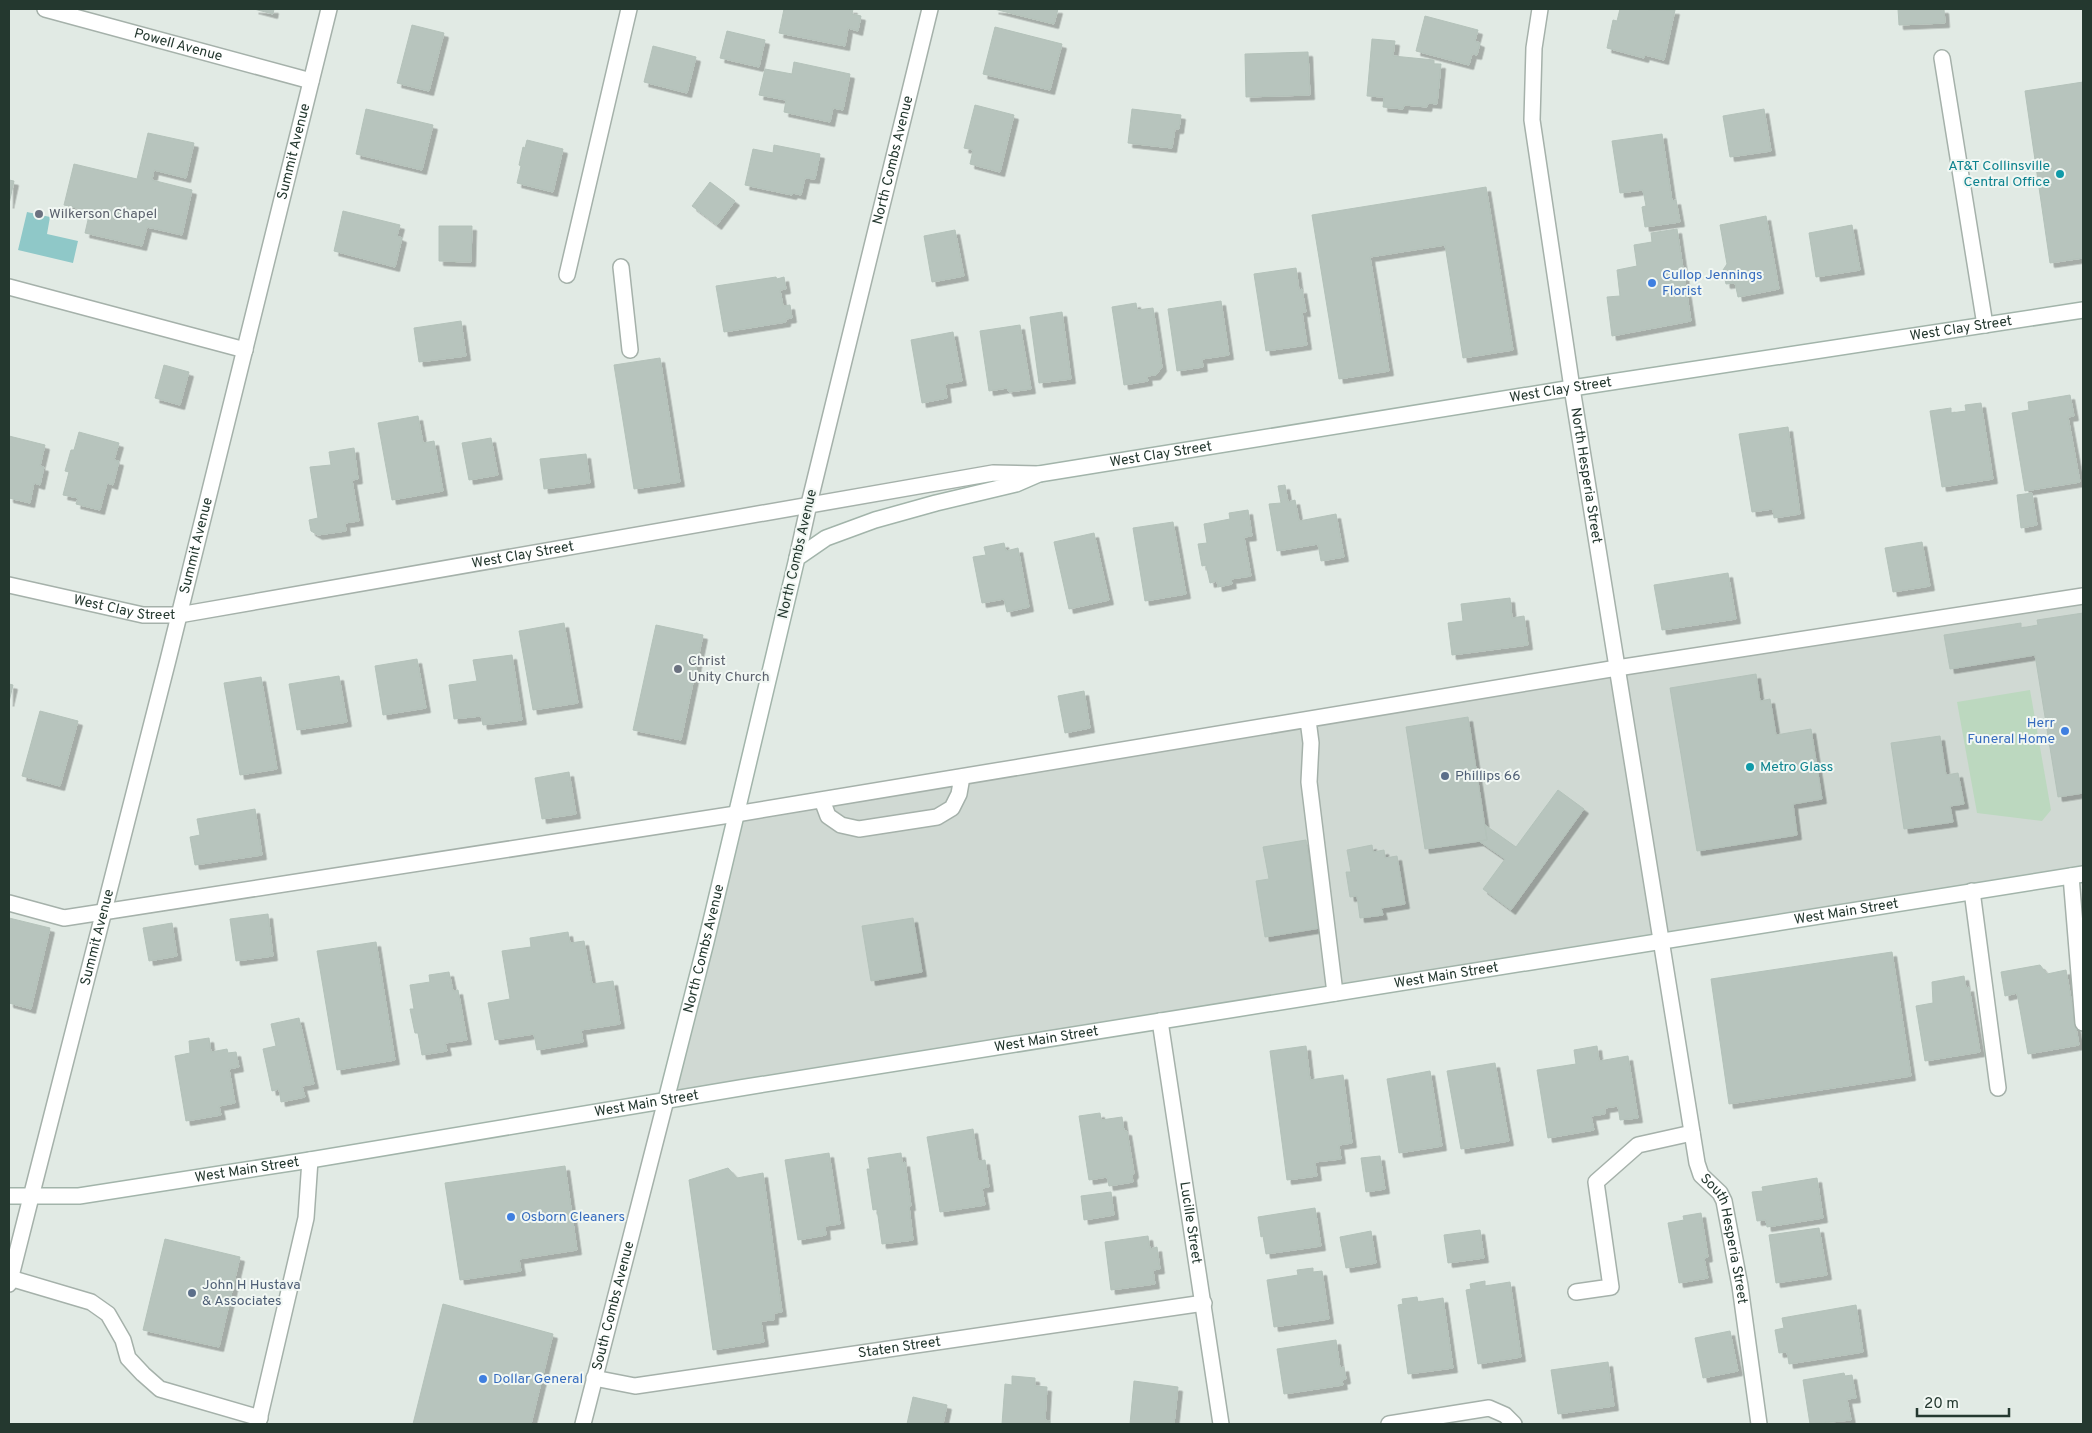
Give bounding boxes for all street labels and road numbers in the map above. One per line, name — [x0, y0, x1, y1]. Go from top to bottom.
street label: Powell Avenue — [132, 25, 224, 65]
street label: North Combs Avenue — [869, 94, 917, 226]
street label: Summit Avenue — [274, 102, 314, 201]
street label: West Clay Street — [1909, 312, 2013, 345]
street label: West Clay Street — [1508, 374, 1613, 406]
street label: North Hesperia Street — [1567, 406, 1605, 545]
street label: West Clay Street — [1108, 438, 1213, 471]
street label: North Combs Avenue — [775, 488, 821, 620]
street label: Summit Avenue — [176, 496, 216, 596]
street label: West Clay Street — [470, 538, 575, 572]
street label: West Clay Street — [72, 591, 175, 624]
street label: North Combs Avenue — [680, 883, 728, 1015]
street label: Summit Avenue — [77, 887, 118, 987]
street label: West Main Street — [1793, 895, 1900, 928]
street label: West Main Street — [1393, 959, 1500, 992]
street label: West Main Street — [993, 1022, 1100, 1056]
street label: West Main Street — [593, 1087, 700, 1121]
street label: West Main Street — [194, 1153, 300, 1186]
street label: South Hesperia Street — [1697, 1170, 1751, 1305]
street label: Lucille Street — [1176, 1180, 1205, 1265]
street label: South Combs Avenue — [589, 1239, 638, 1372]
street label: Staten Street — [857, 1333, 942, 1362]

